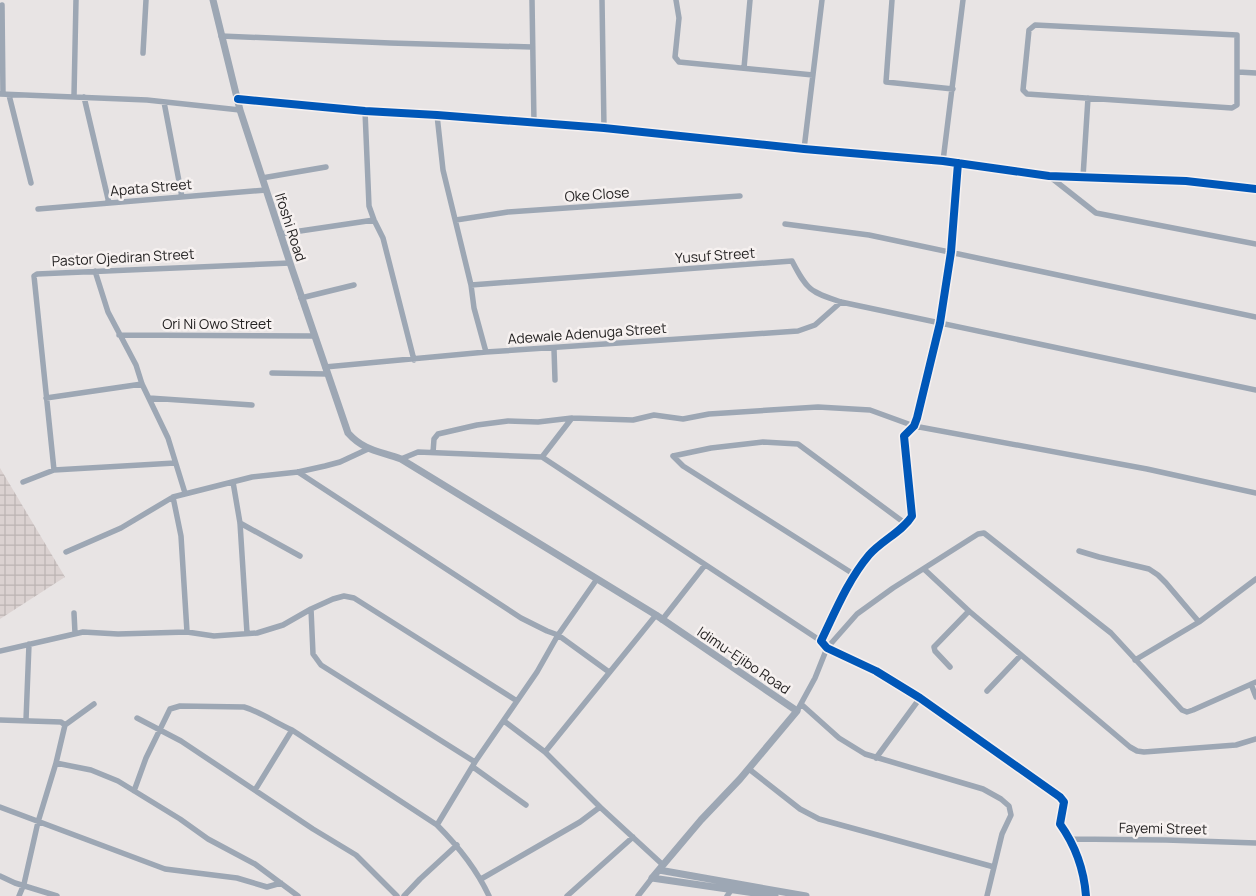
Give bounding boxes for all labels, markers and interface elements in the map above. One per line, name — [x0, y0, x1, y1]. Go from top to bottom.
street label: Apata Street — [109, 174, 193, 200]
street label: Oke Close — [564, 182, 630, 206]
street label: Ifoshi Road — [271, 190, 311, 264]
street label: Yusuf Street — [674, 243, 756, 267]
street label: Pastor Ojediran Street — [51, 244, 195, 270]
street label: Ori Ni Owo Street — [162, 314, 272, 333]
street label: Adewale Adenuga Street — [507, 318, 667, 348]
street label: Idimu-Ejibo Road — [694, 622, 794, 698]
street label: Fayemi Street — [1119, 818, 1208, 838]

